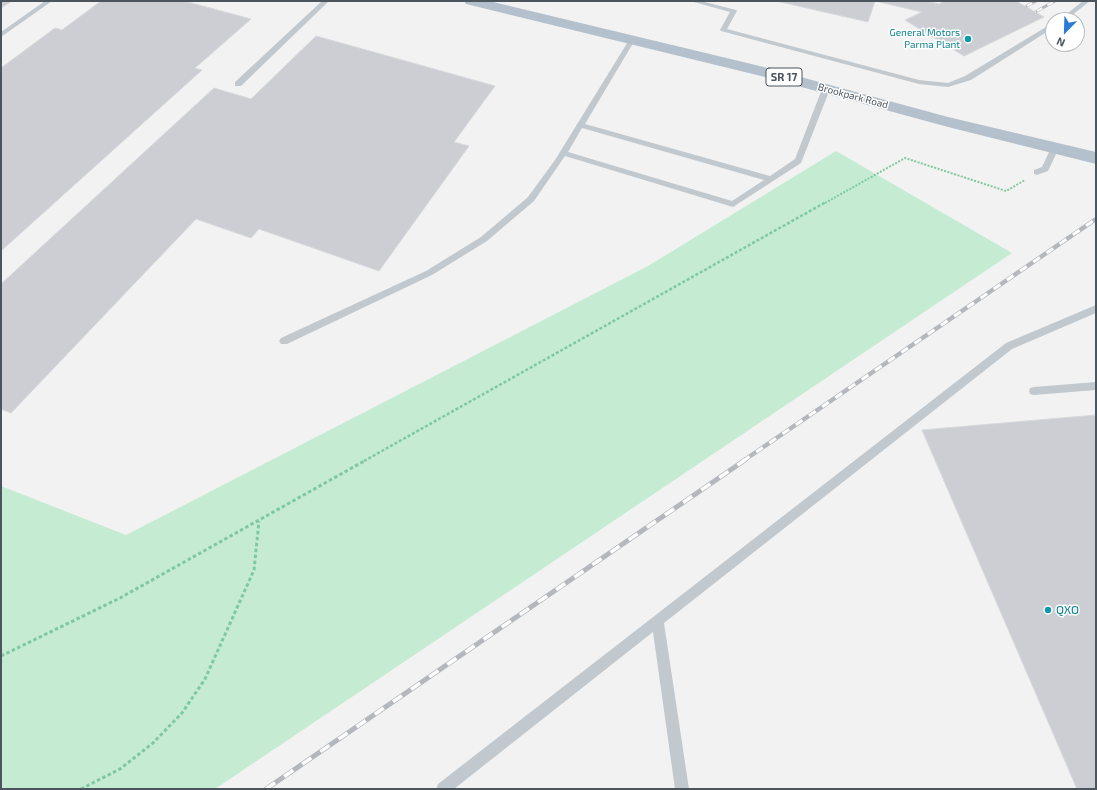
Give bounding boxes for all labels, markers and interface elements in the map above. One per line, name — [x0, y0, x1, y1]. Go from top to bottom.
north arrow — [1045, 12, 1085, 52]
place label: General Motors Parma Plant — [889, 27, 960, 50]
marker: General Motors Parma Plant — [963, 34, 973, 44]
text: N — [1054, 35, 1067, 50]
road number: SR 17 — [766, 68, 802, 86]
street label: Brookpark Road — [817, 81, 889, 111]
place label: QXO — [1056, 603, 1079, 617]
marker: QXO — [1043, 605, 1053, 615]

